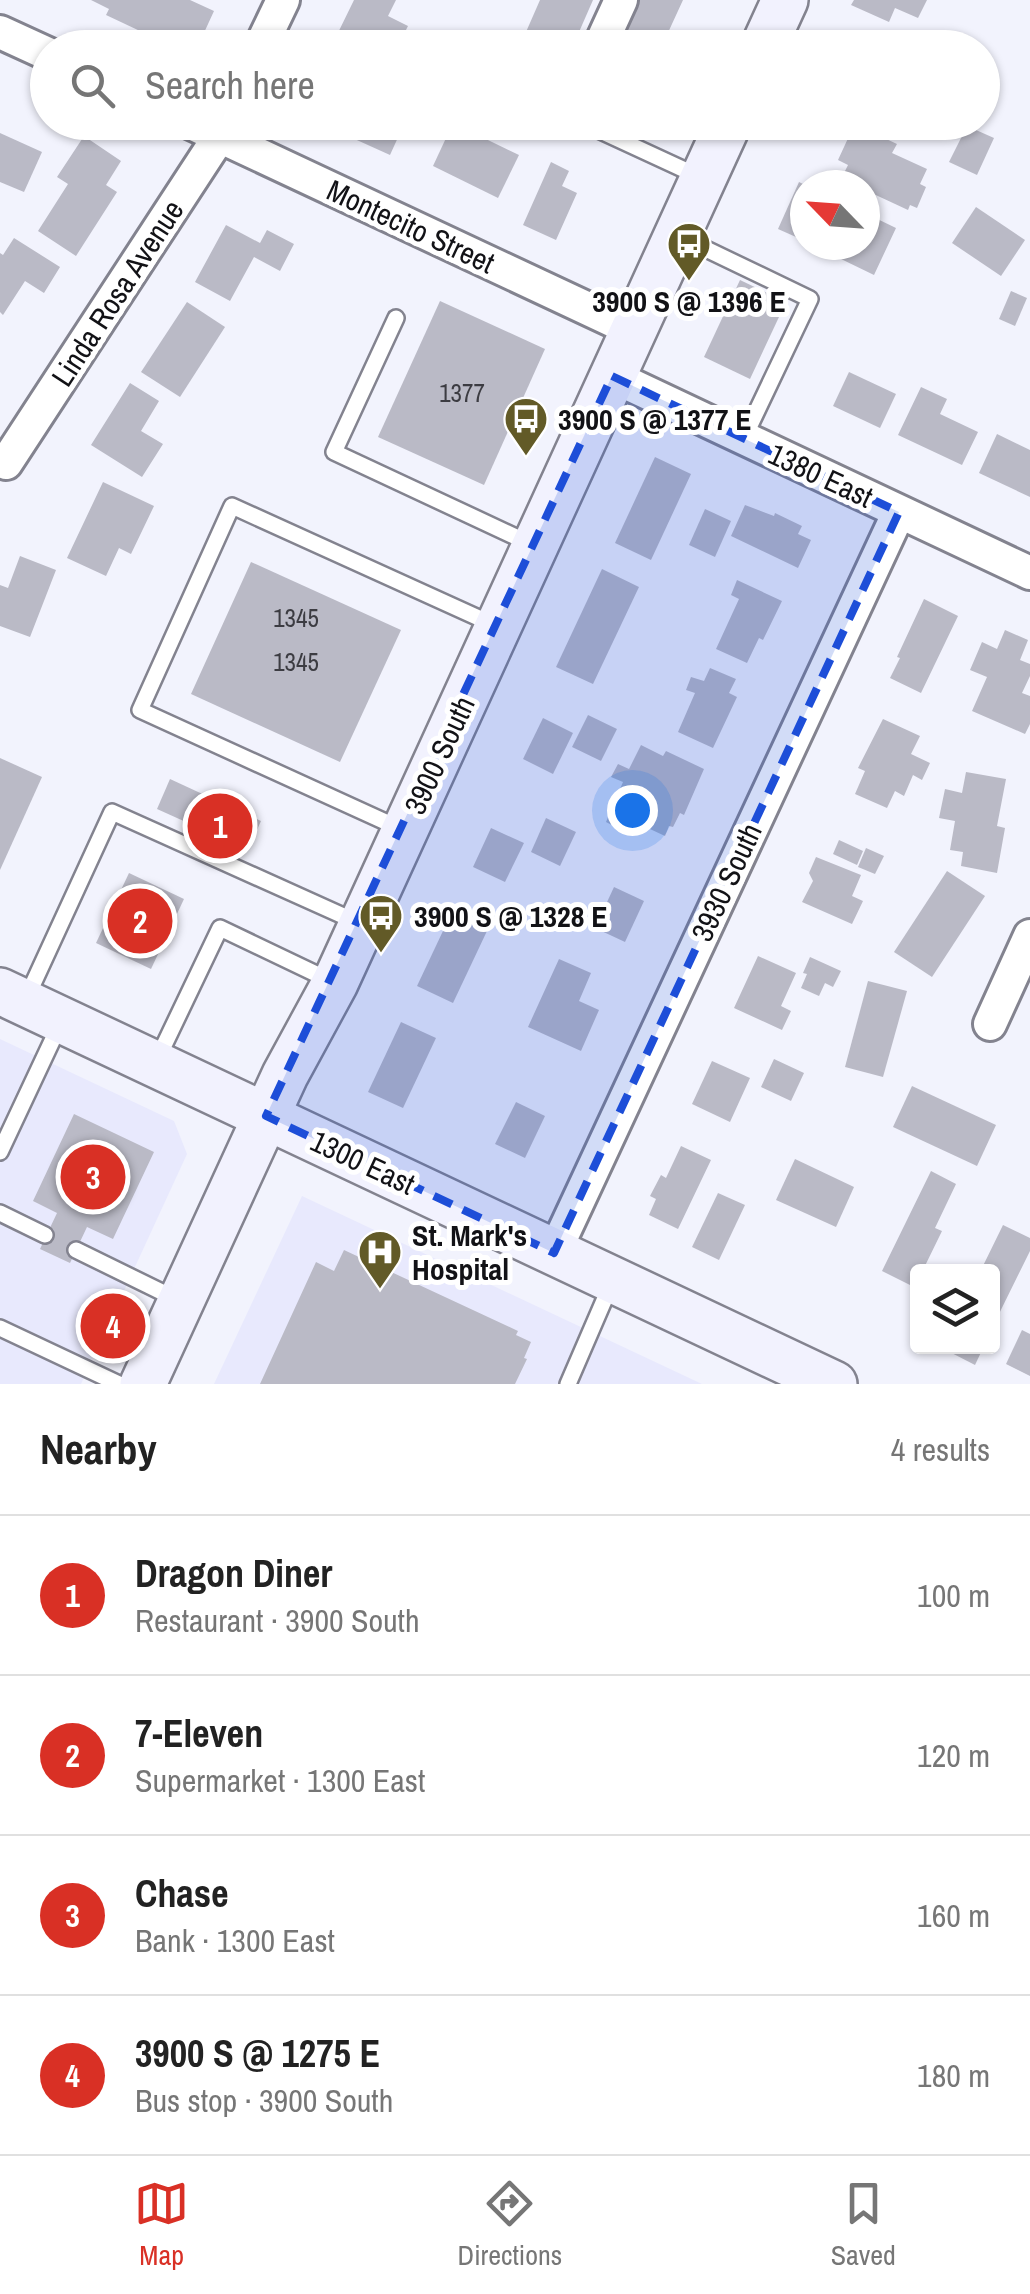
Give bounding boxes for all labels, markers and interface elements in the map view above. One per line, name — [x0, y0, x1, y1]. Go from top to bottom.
search box — [30, 30, 1000, 140]
icon: search — [65, 58, 120, 113]
text: Search here — [145, 60, 315, 111]
street label: Montecito Street — [321, 170, 501, 282]
north arrow — [790, 170, 880, 260]
street label: Linda Rosa Avenue — [42, 192, 192, 394]
bus stop icon: 3900 S @ 1396 E — [666, 221, 712, 282]
place label: 3900 S @ 1396 E — [592, 281, 786, 321]
house number: 1377 — [439, 376, 485, 410]
bus stop icon: 3900 S @ 1377 E — [503, 396, 549, 457]
place label: 3900 S @ 1377 E — [558, 399, 752, 439]
street label: 1380 East — [762, 433, 880, 517]
house number: 1345 — [273, 601, 319, 635]
house number: 1345 — [273, 645, 319, 679]
street label: 3900 South — [394, 690, 484, 820]
your location — [607, 785, 658, 836]
pin: 1 — [188, 788, 252, 864]
street label: 3930 South — [681, 817, 771, 947]
pin: 2 — [108, 884, 172, 958]
bus stop icon: 3900 S @ 1328 E — [358, 893, 404, 954]
place label: 3900 S @ 1328 E — [414, 896, 608, 936]
street label: 1300 East — [304, 1120, 422, 1204]
pin: 3 — [61, 1140, 126, 1214]
place label: St. Mark's Hospital — [412, 1215, 527, 1289]
hospital icon: St. Mark's Hospital — [357, 1229, 403, 1290]
map controls — [910, 1264, 1000, 1354]
button: layers — [910, 1264, 1000, 1354]
pin: 4 — [80, 1288, 146, 1364]
text: Nearby — [40, 1421, 157, 1477]
text: 4 results — [891, 1428, 990, 1471]
text: Dragon Diner — [135, 1548, 332, 1599]
text: 1 — [65, 1574, 80, 1617]
text: 100 m — [917, 1574, 990, 1617]
text: Restaurant · 3900 South — [135, 1599, 419, 1642]
text: 7-Eleven — [135, 1708, 263, 1759]
text: 2 — [65, 1734, 80, 1777]
text: 120 m — [917, 1734, 990, 1777]
text: Supermarket · 1300 East — [135, 1759, 425, 1802]
text: Chase — [135, 1868, 229, 1919]
text: 3 — [65, 1894, 80, 1937]
text: 160 m — [917, 1894, 990, 1937]
text: Bank · 1300 East — [135, 1919, 335, 1962]
text: 3900 S @ 1275 E — [135, 2028, 380, 2079]
text: 4 — [65, 2054, 80, 2097]
text: 180 m — [917, 2054, 990, 2097]
text: Bus stop · 3900 South — [135, 2079, 393, 2122]
tab: Map — [134, 2176, 189, 2274]
tab: Directions — [458, 2176, 562, 2274]
tab: Saved — [831, 2176, 896, 2274]

